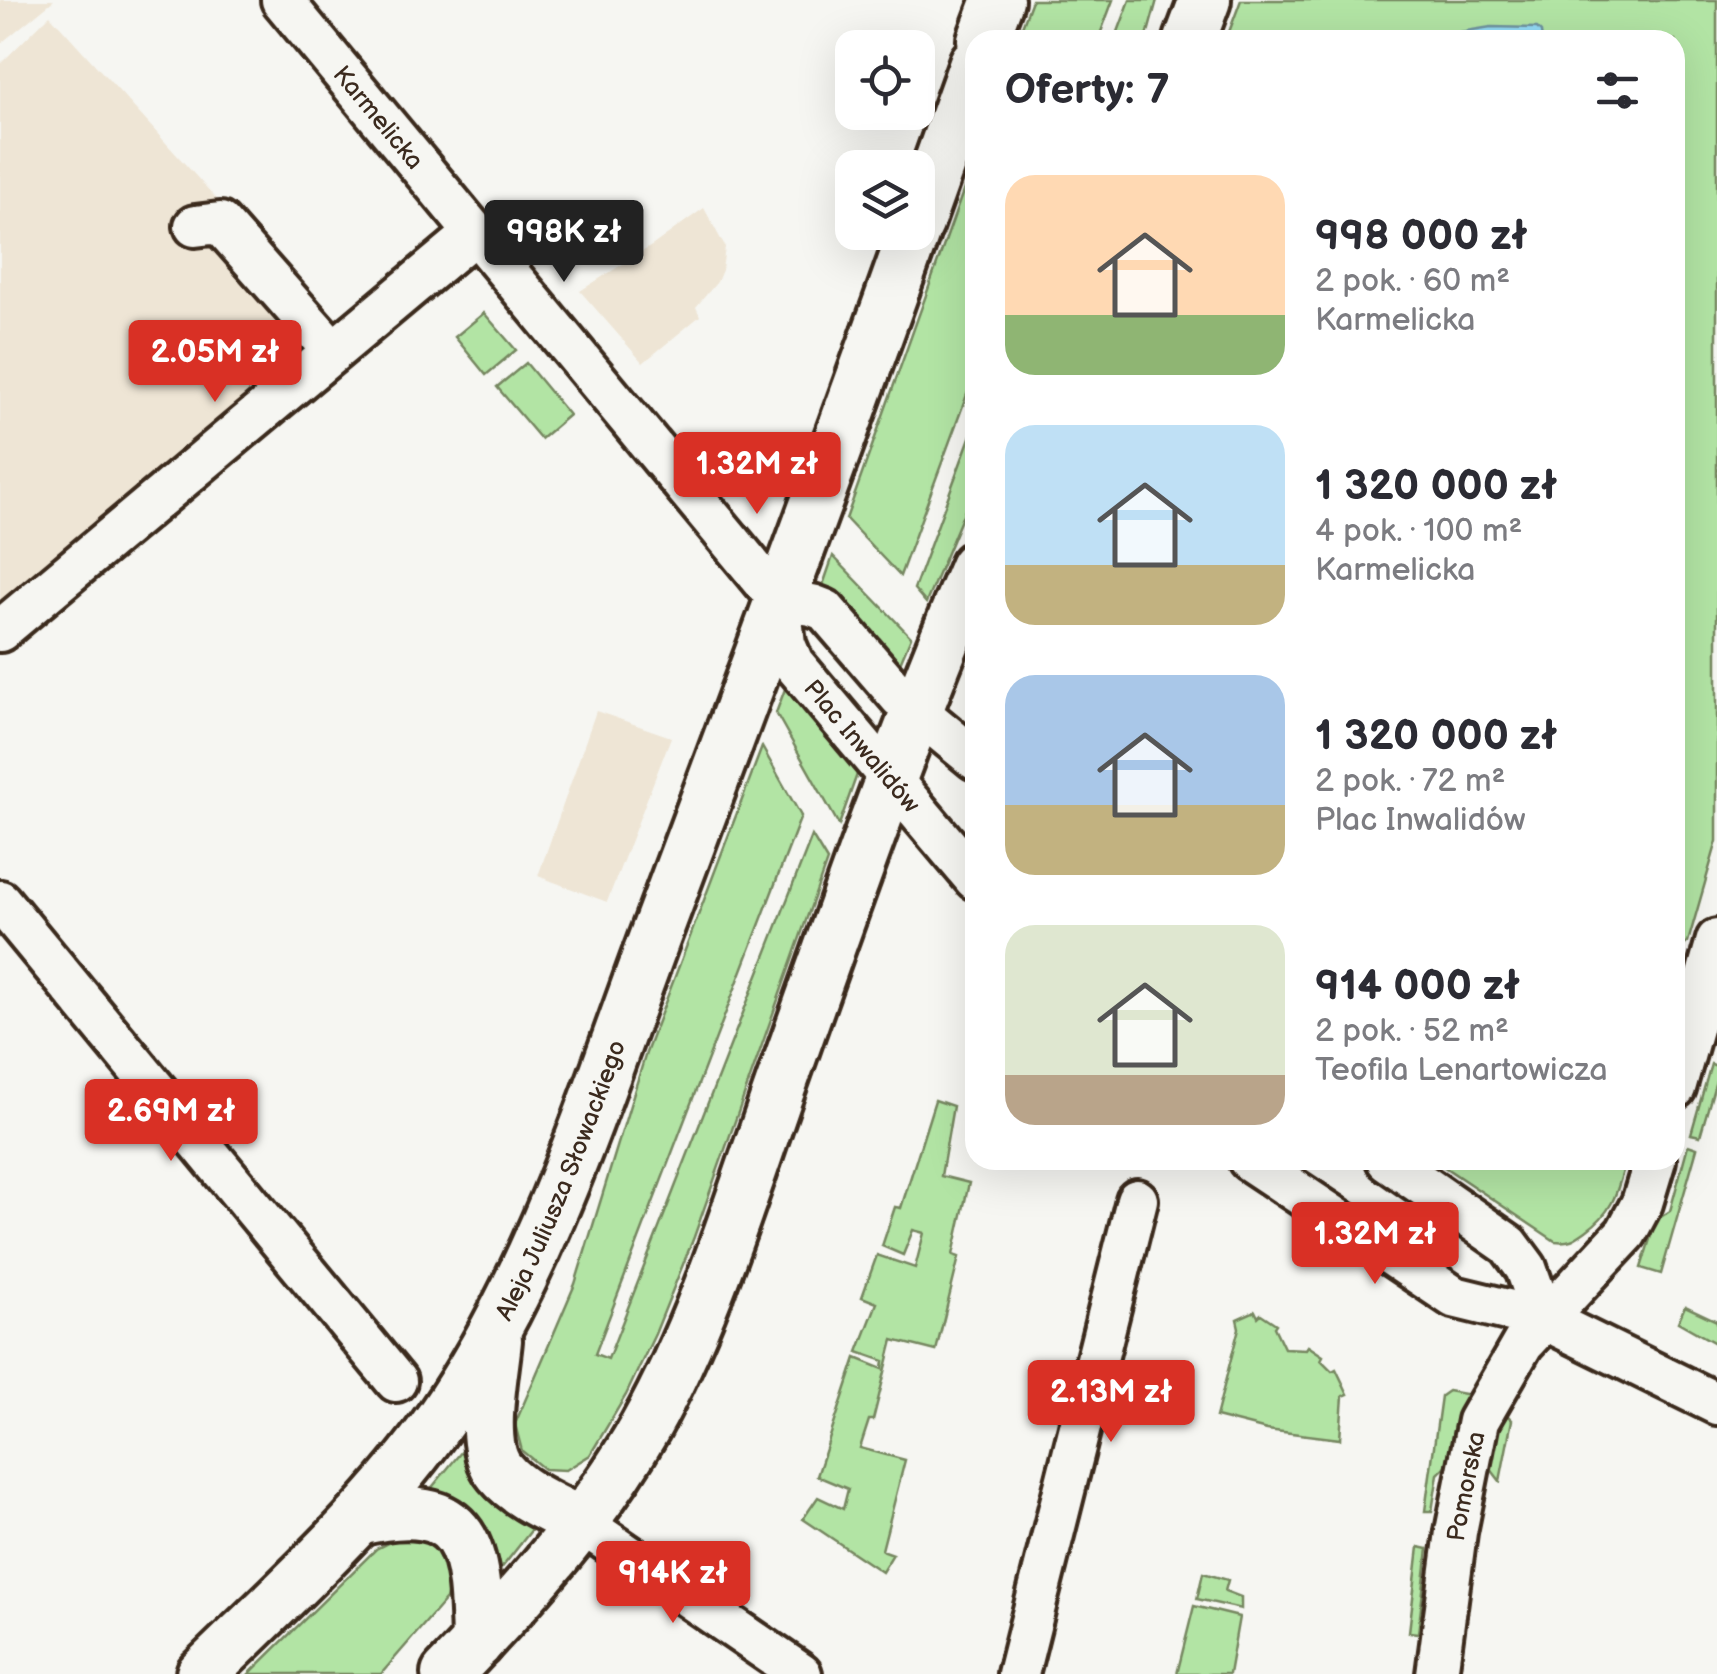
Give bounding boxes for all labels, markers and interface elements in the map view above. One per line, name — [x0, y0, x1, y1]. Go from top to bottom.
map controls — [835, 30, 935, 250]
button: locate — [835, 30, 935, 130]
street label: Karmelicka — [326, 60, 430, 176]
icon: filters — [1590, 63, 1645, 118]
text: Oferty: 7 — [1005, 65, 1170, 116]
button: layers — [835, 150, 935, 250]
pin: 998K zł — [472, 200, 656, 285]
text: 998 000 zł — [1315, 211, 1527, 262]
text: 998K zł — [506, 213, 622, 252]
icon: home — [1085, 215, 1205, 335]
text: 2 pok. · 60 m² — [1315, 262, 1510, 301]
text: Karmelicka — [1315, 301, 1475, 340]
pin: 2.05M zł — [112, 320, 318, 405]
text: 2.05M zł — [151, 333, 279, 372]
pin: 1.32M zł — [654, 432, 860, 517]
text: 1.32M zł — [696, 445, 818, 484]
text: 1 320 000 zł — [1315, 461, 1557, 512]
icon: home — [1085, 465, 1205, 585]
text: 4 pok. · 100 m² — [1315, 512, 1522, 551]
text: Karmelicka — [1315, 551, 1475, 590]
street label: Plac Inwalidów — [797, 674, 926, 820]
text: 1 320 000 zł — [1315, 711, 1557, 762]
icon: home — [1085, 715, 1205, 835]
text: 2 pok. · 72 m² — [1315, 762, 1505, 801]
text: Plac Inwalidów — [1315, 801, 1525, 840]
text: 914 000 zł — [1315, 961, 1520, 1012]
icon: home — [1085, 965, 1205, 1085]
text: 2 pok. · 52 m² — [1315, 1012, 1509, 1051]
street label: Aleja Juliusza Słowackiego — [489, 1036, 633, 1326]
text: Teofila Lenartowicza — [1315, 1051, 1608, 1090]
pin: 2.69M zł — [68, 1079, 274, 1164]
text: 2.69M zł — [107, 1092, 235, 1131]
pin: 1.32M zł — [1272, 1202, 1478, 1287]
text: 1.32M zł — [1314, 1215, 1436, 1254]
pin: 2.13M zł — [1008, 1360, 1214, 1445]
text: 2.13M zł — [1050, 1373, 1172, 1412]
street label: Pomorska — [1441, 1429, 1493, 1543]
pin: 914K zł — [581, 1541, 765, 1626]
text: 914K zł — [618, 1554, 728, 1593]

